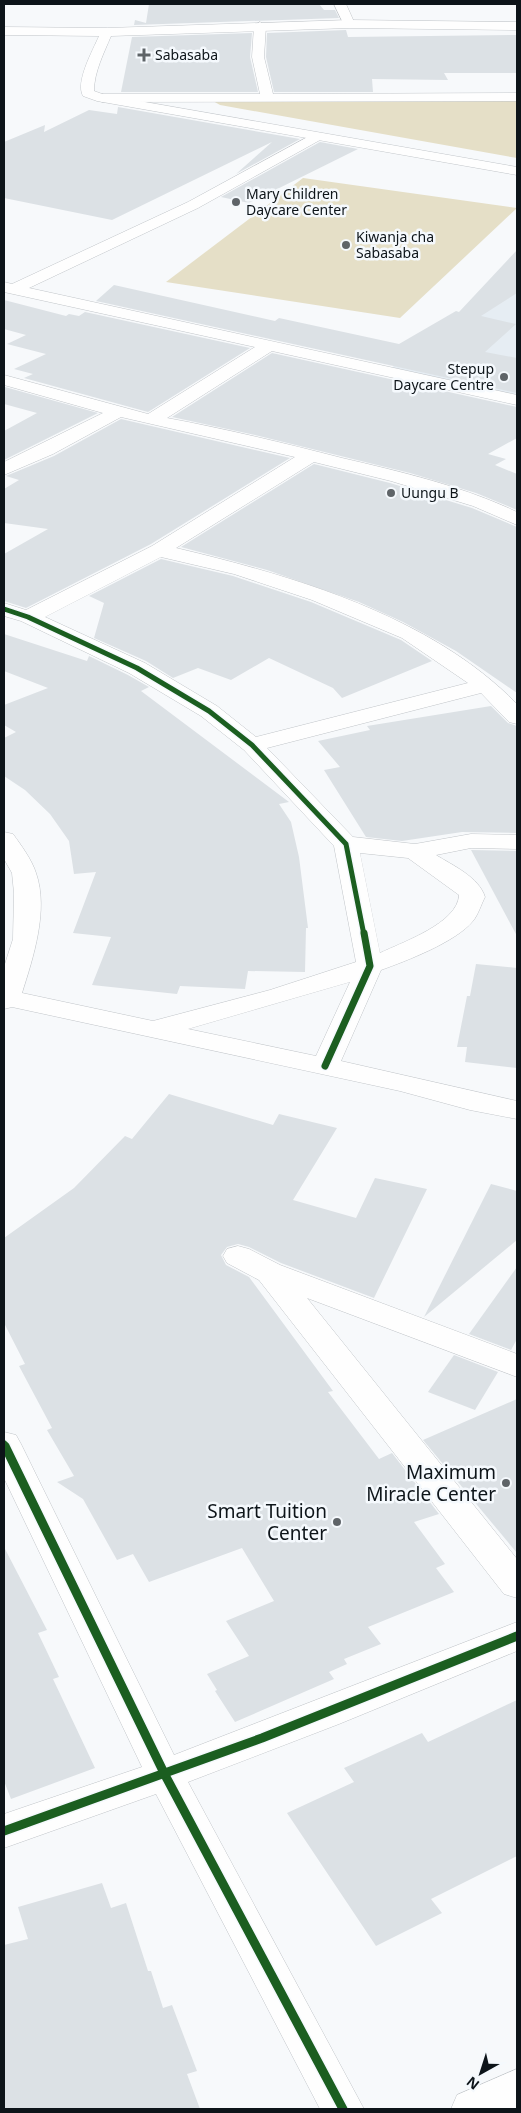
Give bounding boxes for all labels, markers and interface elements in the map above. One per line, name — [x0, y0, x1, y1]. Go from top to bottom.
place label: Sabasaba — [155, 45, 218, 64]
marker: Sabasaba — [137, 48, 151, 62]
place label: Mary Children Daycare Center — [246, 184, 347, 219]
marker: Mary Children Daycare Center — [230, 196, 242, 208]
place label: Kiwanja cha Sabasaba — [356, 227, 434, 262]
marker: Kiwanja cha Sabasaba — [340, 239, 352, 251]
place label: Stepup Daycare Centre — [393, 359, 494, 394]
marker: Stepup Daycare Centre — [498, 371, 510, 383]
place label: Uungu B — [401, 483, 459, 502]
marker: Uungu B — [385, 487, 397, 499]
place label: Maximum Miracle Center — [366, 1459, 496, 1507]
marker: Maximum Miracle Center — [500, 1477, 512, 1489]
place label: Smart Tuition Center — [207, 1498, 327, 1546]
marker: Smart Tuition Center — [331, 1516, 343, 1528]
north arrow — [456, 2048, 506, 2098]
text: N — [462, 2073, 483, 2094]

